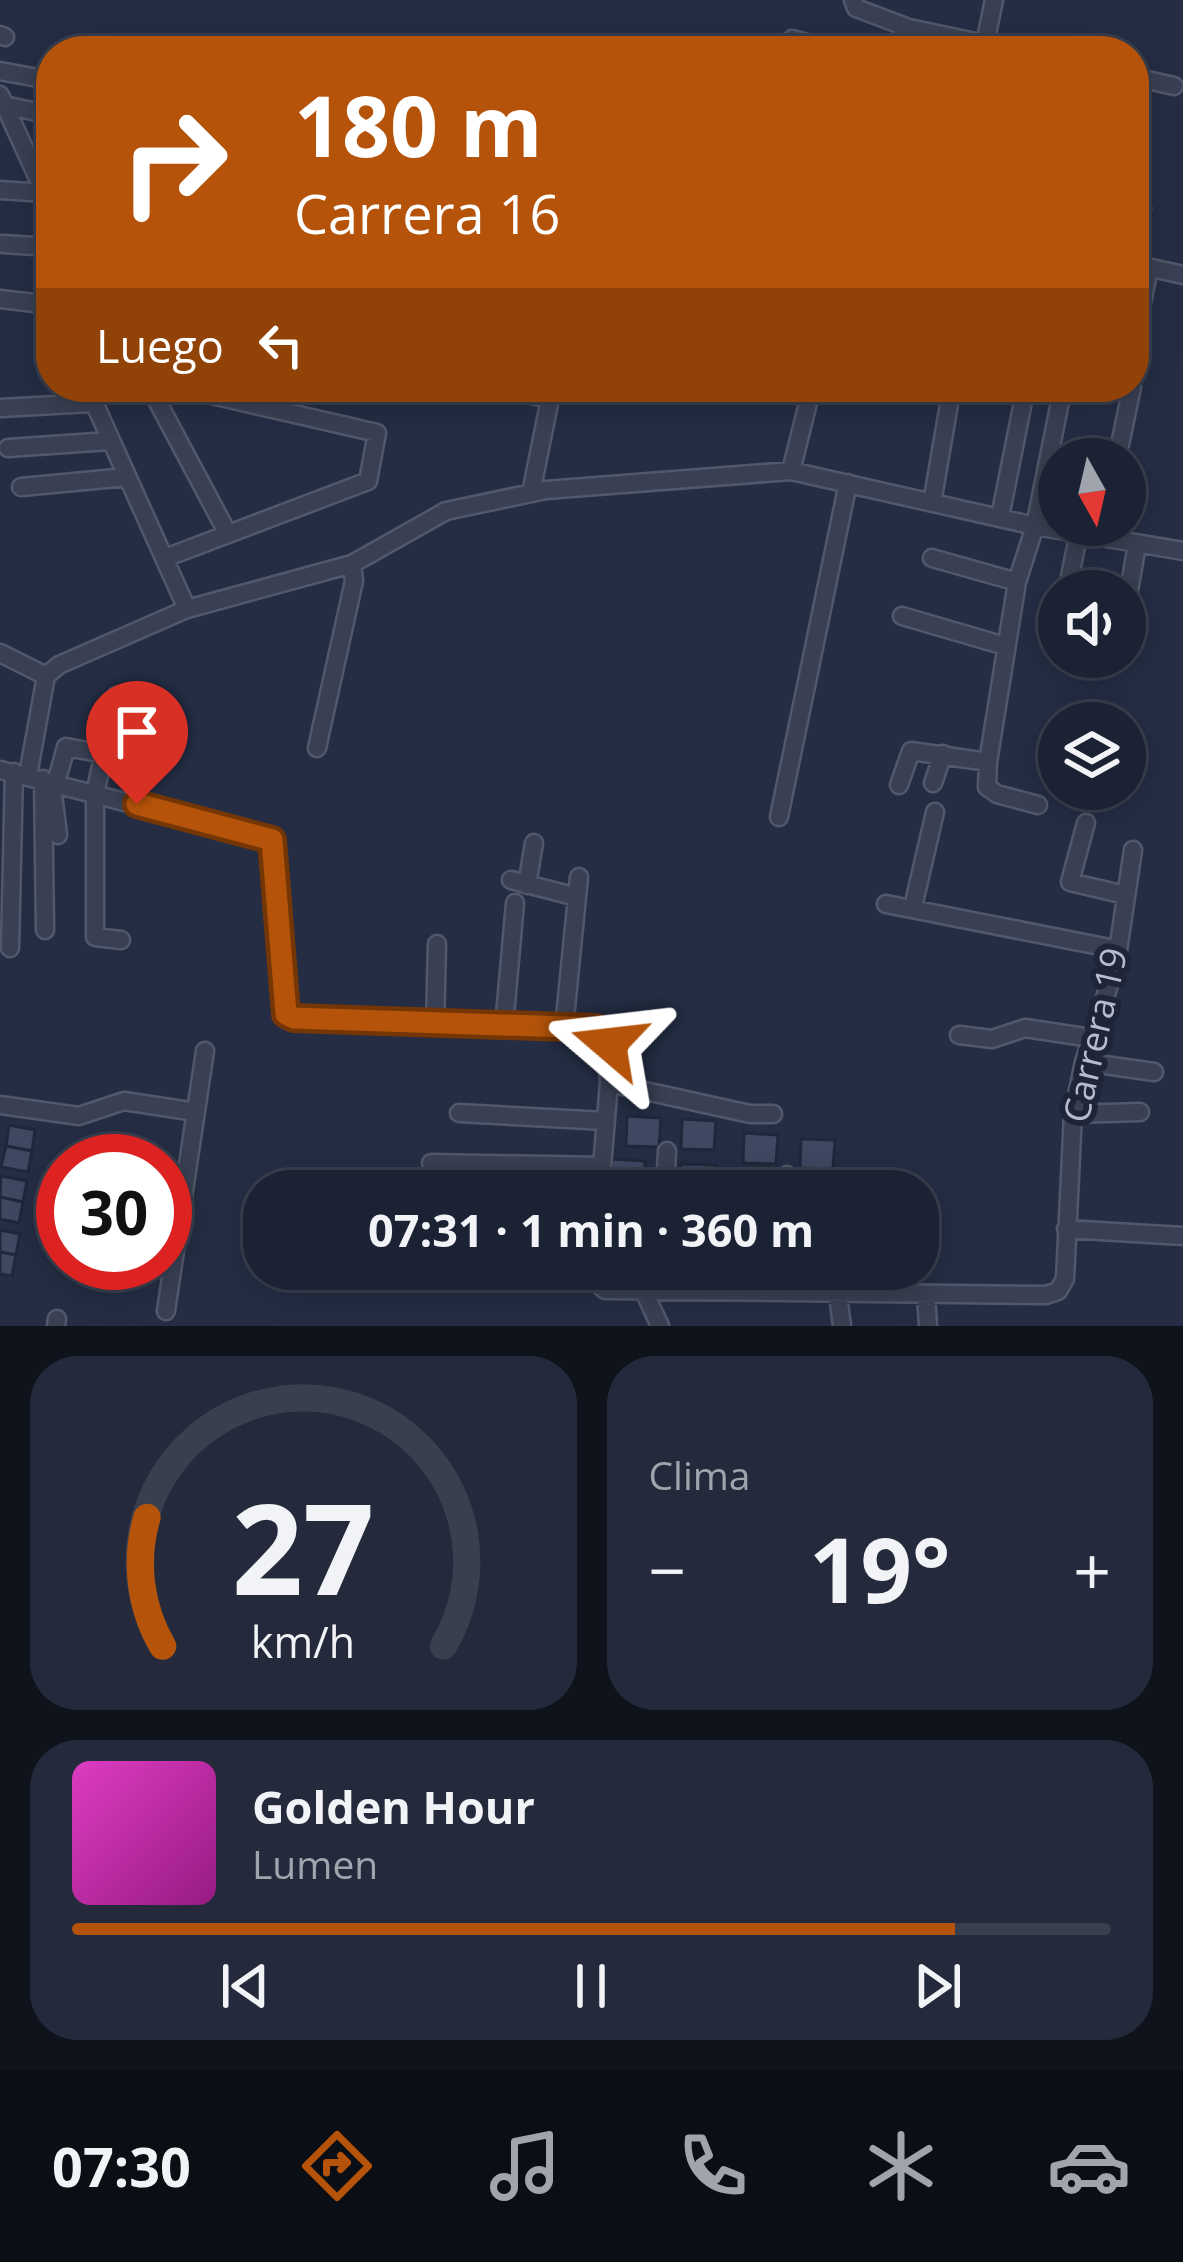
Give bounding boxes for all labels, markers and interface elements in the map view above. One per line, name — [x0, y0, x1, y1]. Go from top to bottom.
text: 180 m — [294, 67, 542, 182]
icon: right — [96, 84, 252, 240]
text: Carrera 16 — [294, 176, 560, 250]
icon: left — [248, 312, 314, 378]
text: Luego — [96, 315, 224, 376]
north arrow — [1038, 438, 1146, 546]
map controls — [1038, 438, 1146, 810]
button: sound — [1038, 570, 1146, 678]
pin — [86, 681, 188, 804]
icon: arrive — [104, 699, 170, 765]
button: layers — [1038, 702, 1146, 810]
street label: Carrera 19 — [1051, 943, 1138, 1127]
position arrow — [546, 981, 672, 1107]
speed limit sign: 30 — [36, 1134, 192, 1290]
text: 07:31 · 1 min · 360 m — [368, 1199, 814, 1260]
text: Clima — [649, 1448, 751, 1501]
text: 27 — [232, 1462, 375, 1632]
text: 19° — [809, 1507, 950, 1629]
text: − — [649, 1524, 686, 1614]
text: + — [1073, 1524, 1111, 1614]
text: km/h — [251, 1612, 355, 1671]
text: Golden Hour — [252, 1776, 535, 1837]
text: Lumen — [252, 1837, 378, 1890]
icon: previous — [212, 1953, 278, 2019]
icon: pause — [558, 1953, 624, 2019]
icon: next — [905, 1953, 971, 2019]
icon: directions — [295, 2124, 379, 2208]
icon: music — [483, 2124, 567, 2208]
icon: phone — [671, 2124, 755, 2208]
icon: climate — [859, 2124, 943, 2208]
icon: car — [1047, 2124, 1131, 2208]
text: 07:30 — [52, 2129, 191, 2203]

